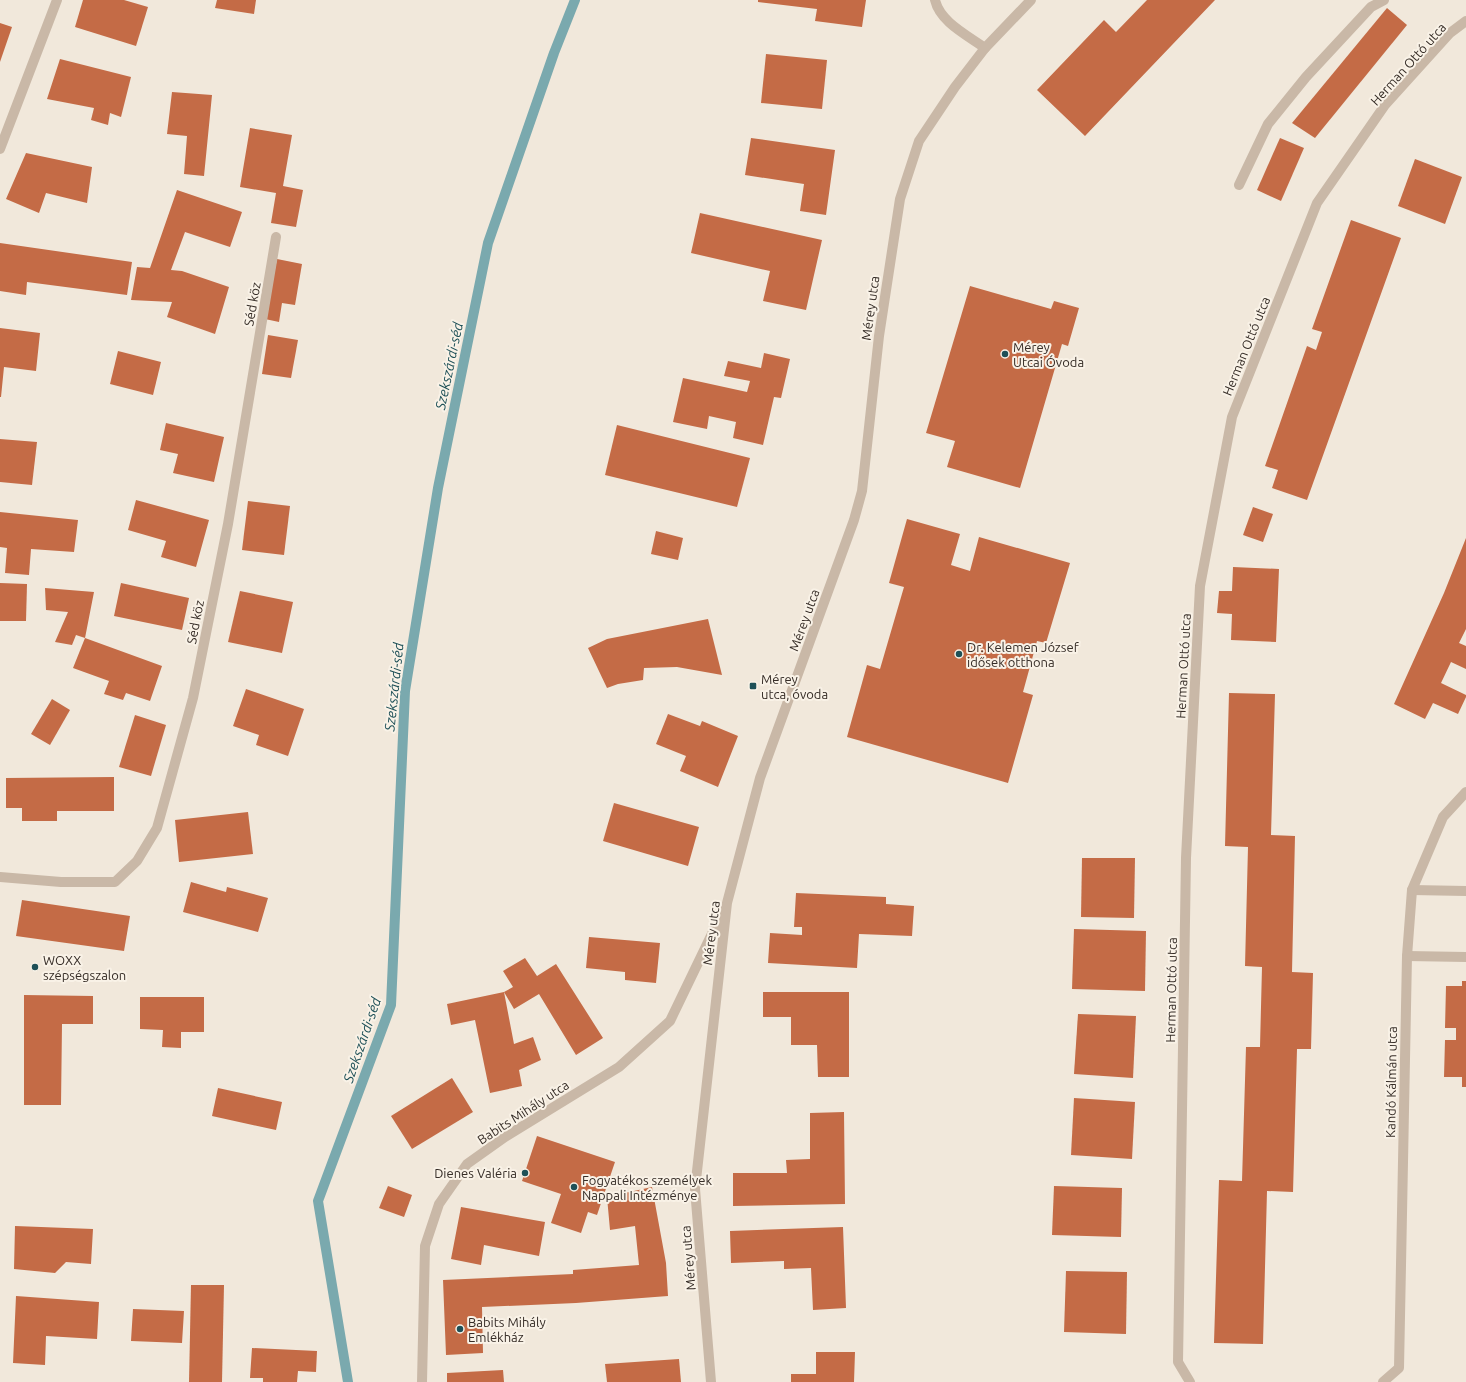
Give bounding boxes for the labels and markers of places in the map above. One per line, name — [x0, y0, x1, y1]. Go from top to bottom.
place label: Mérey Utcai Óvoda — [1013, 340, 1084, 369]
marker: Mérey Utcai Óvoda — [1000, 349, 1010, 359]
place label: Dr. Kelemen József idősek otthona — [967, 640, 1079, 669]
marker: Dr. Kelemen József idősek otthona — [954, 649, 964, 659]
place label: Mérey utca, óvoda — [761, 672, 828, 702]
marker: Mérey utca, óvoda — [748, 681, 758, 691]
place label: WOXX szépségszalon — [43, 953, 126, 982]
marker: WOXX szépségszalon — [30, 962, 40, 972]
place label: Dienes Valéria — [434, 1166, 517, 1180]
marker: Dienes Valéria — [520, 1168, 530, 1178]
place label: Fogyatékos személyek Nappali Intézménye — [582, 1173, 712, 1202]
marker: Fogyatékos személyek Nappali Intézménye — [569, 1182, 579, 1192]
place label: Babits Mihály Emlékház — [468, 1315, 546, 1344]
marker: Babits Mihály Emlékház — [455, 1324, 465, 1334]

